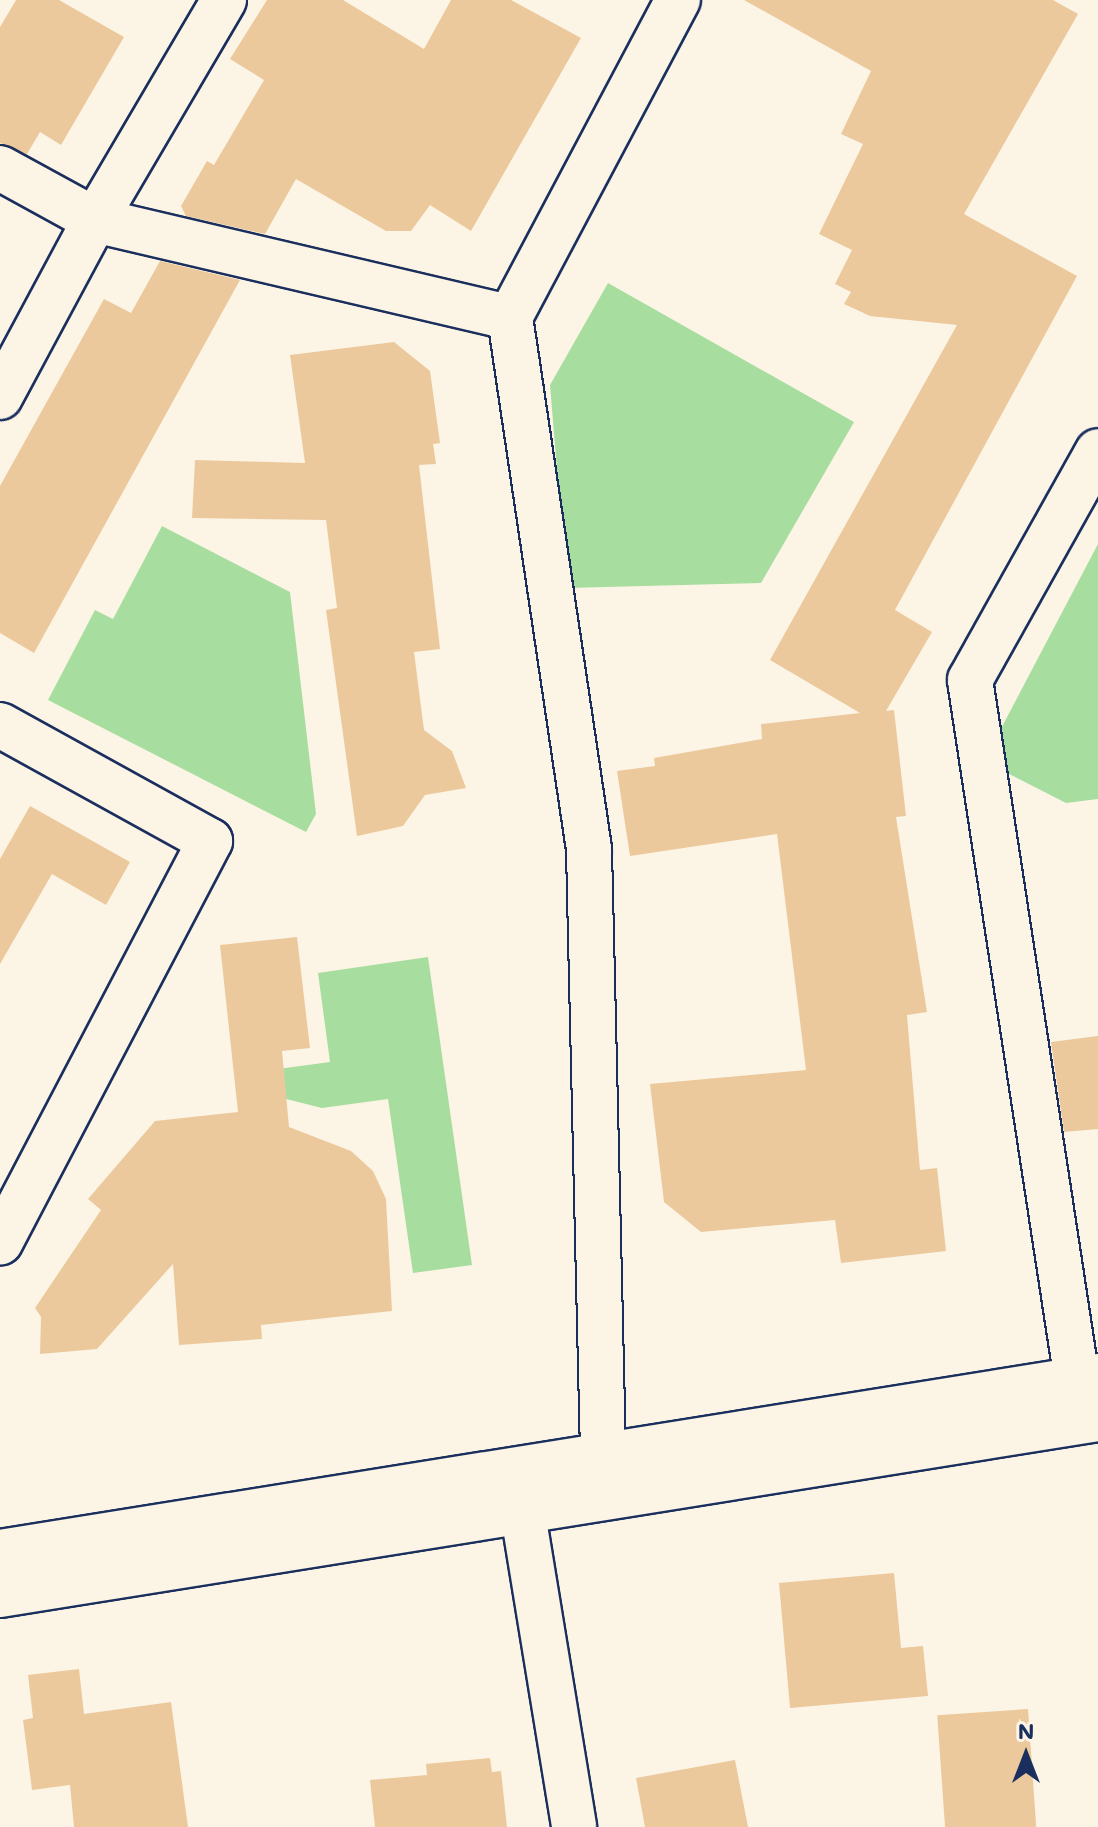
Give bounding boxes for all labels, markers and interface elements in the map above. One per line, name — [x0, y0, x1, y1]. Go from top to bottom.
north arrow — [986, 1715, 1066, 1795]
text: N — [1018, 1716, 1034, 1745]

